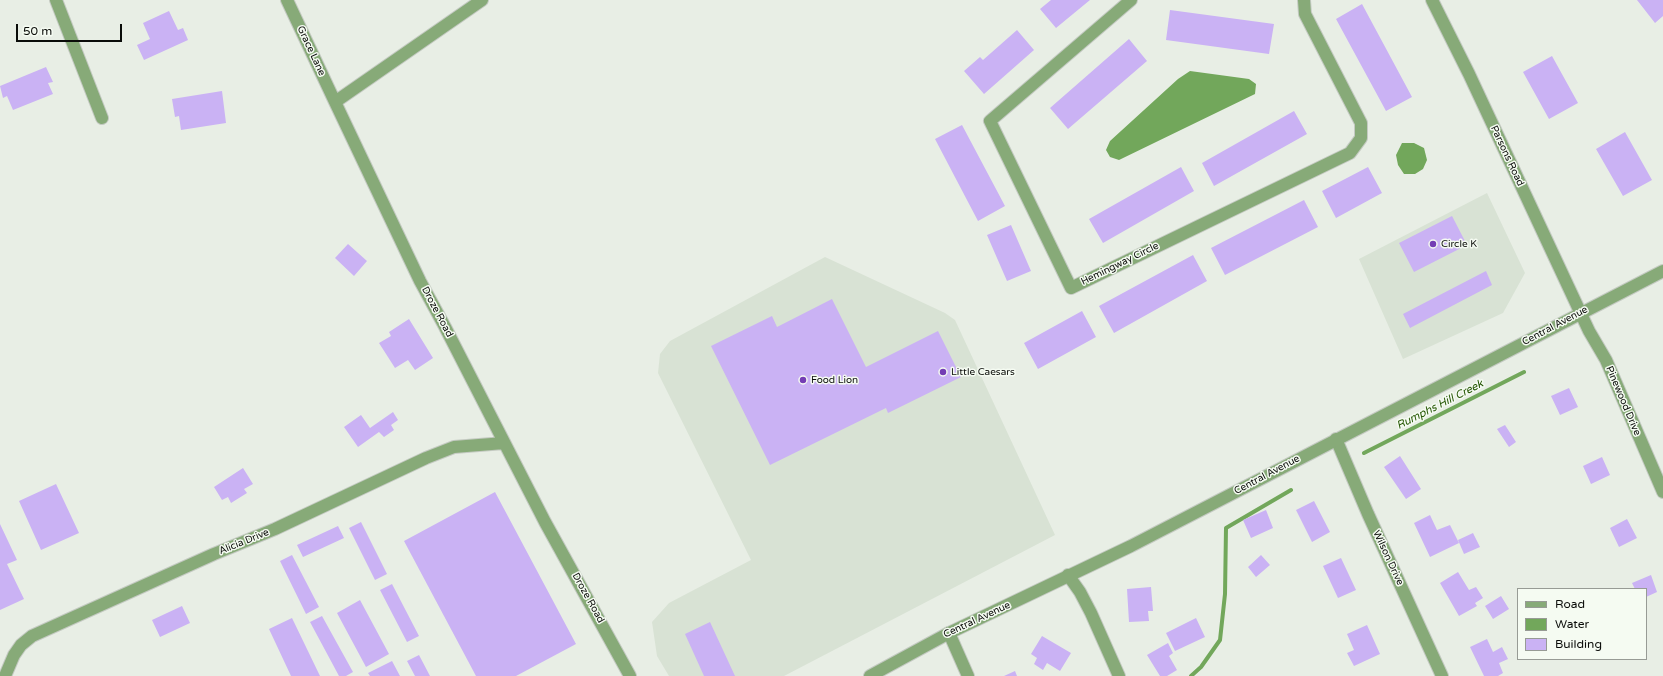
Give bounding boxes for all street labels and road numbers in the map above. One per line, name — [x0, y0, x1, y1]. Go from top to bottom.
street label: Grace Lane — [294, 24, 328, 78]
street label: Parsons Road — [1488, 124, 1526, 188]
street label: Hemingway Circle — [1079, 240, 1161, 288]
street label: Droze Road — [419, 285, 455, 339]
street label: Central Avenue — [1520, 304, 1590, 348]
street label: Pinewood Drive — [1603, 364, 1643, 438]
street label: Central Avenue — [1232, 453, 1302, 497]
street label: Alicia Drive — [217, 527, 271, 557]
street label: Wilson Drive — [1370, 529, 1406, 587]
street label: Droze Road — [569, 571, 607, 625]
street label: Central Avenue — [942, 599, 1012, 641]

